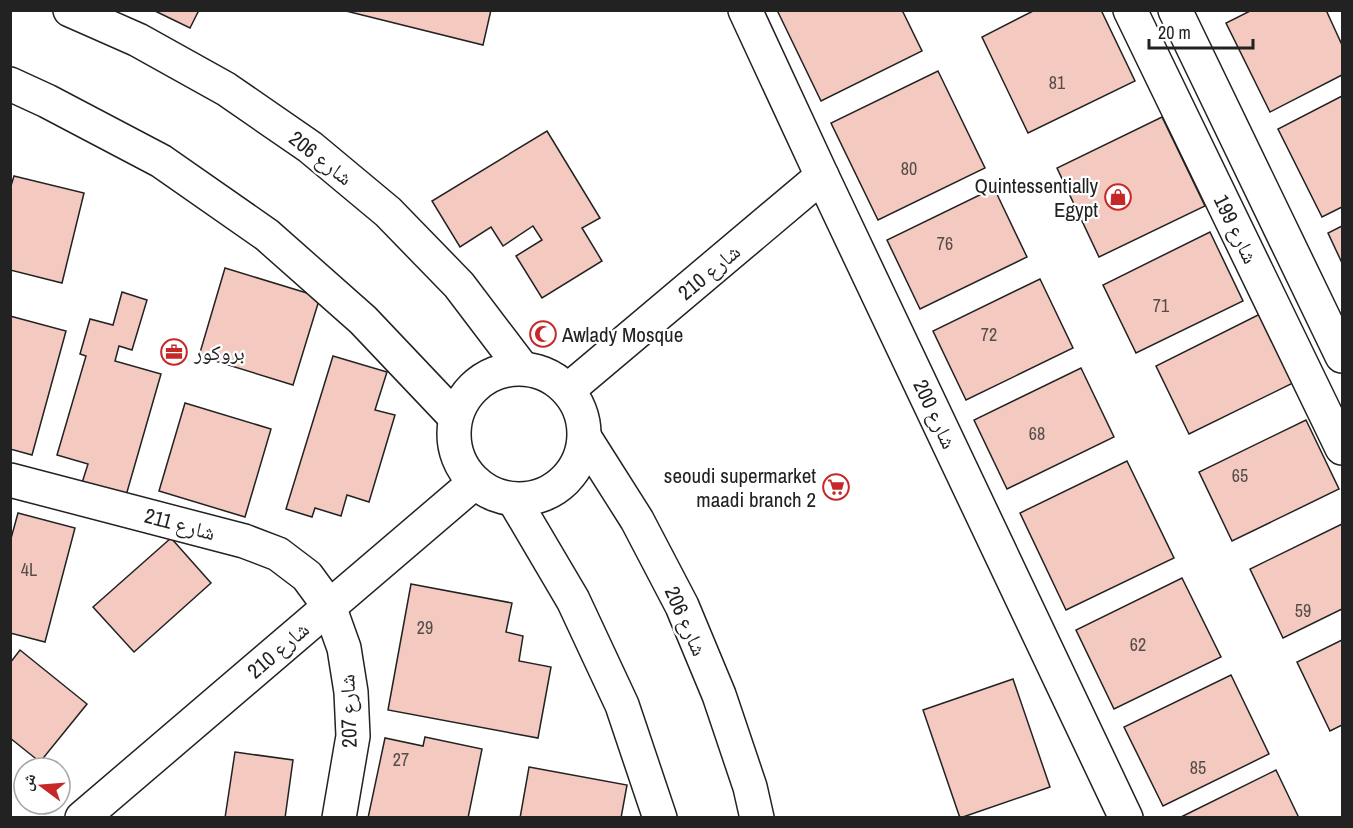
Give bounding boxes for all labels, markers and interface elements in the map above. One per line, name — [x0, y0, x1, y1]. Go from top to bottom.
scale bar — [1149, 12, 1252, 50]
text: 20 m — [1158, 20, 1191, 45]
house number: 81 — [1049, 70, 1066, 95]
street label: شارع 206 — [283, 124, 359, 192]
house number: 80 — [901, 156, 917, 181]
place label: Quintessentially Egypt — [975, 171, 1098, 224]
shop icon: Quintessentially Egypt — [1103, 182, 1133, 212]
street label: شارع 199 — [1207, 190, 1265, 268]
house number: 76 — [937, 231, 953, 256]
street label: شارع 210 — [672, 237, 746, 307]
house number: 71 — [1153, 293, 1170, 318]
mosque icon: Awlady Mosque — [528, 319, 558, 349]
place label: Awlady Mosque — [561, 320, 683, 349]
house number: 72 — [981, 322, 997, 347]
office icon: بروكور — [159, 337, 189, 367]
place label: بروكور — [193, 338, 245, 367]
street label: شارع 200 — [906, 375, 964, 453]
house number: 68 — [1029, 421, 1045, 446]
place label: seoudi supermarket maadi branch 2 — [664, 461, 816, 514]
house number: 65 — [1232, 463, 1248, 488]
supermarket icon: seoudi supermarket maadi branch 2 — [821, 472, 851, 502]
street label: شارع 211 — [141, 501, 219, 547]
house number: 4L — [21, 557, 37, 582]
street label: شارع 206 — [658, 582, 714, 660]
house number: 59 — [1295, 598, 1311, 623]
street label: شارع 210 — [241, 615, 315, 685]
house number: 29 — [417, 615, 433, 640]
house number: 62 — [1130, 632, 1146, 657]
street label: شارع 207 — [332, 674, 364, 748]
house number: 27 — [393, 747, 409, 772]
house number: 85 — [1190, 755, 1206, 780]
north arrow — [12, 756, 72, 816]
text: ش — [15, 771, 41, 793]

